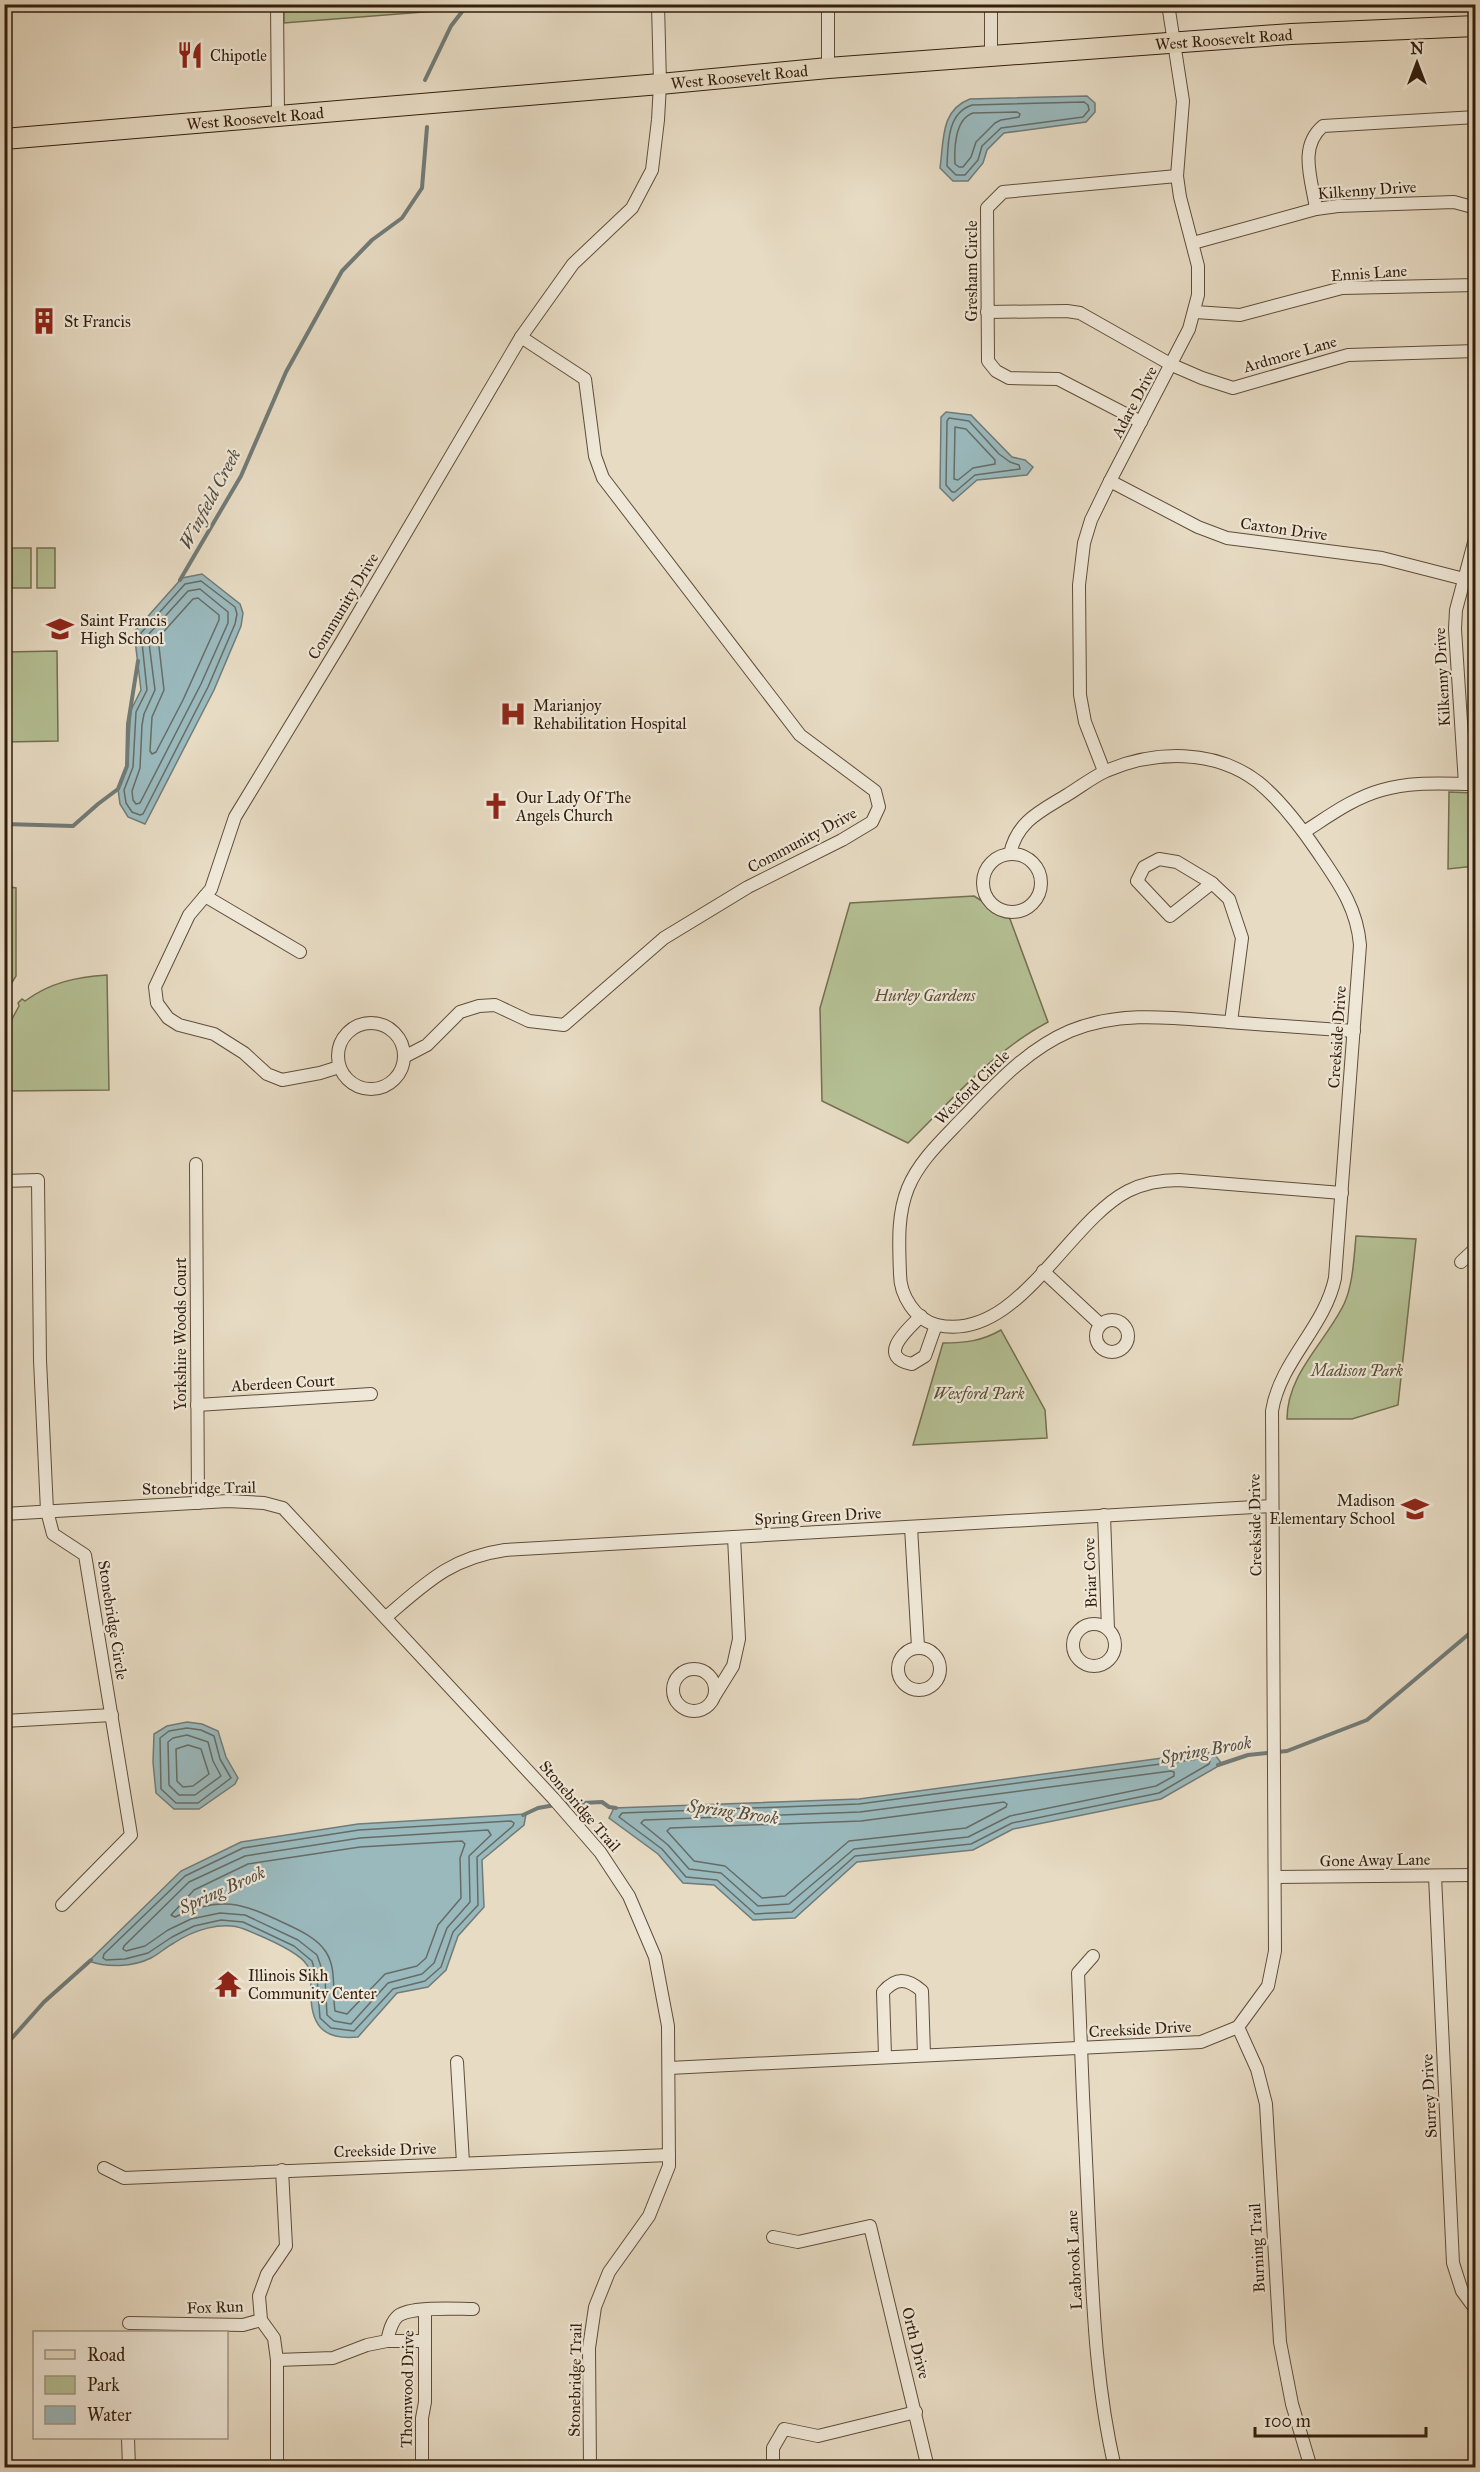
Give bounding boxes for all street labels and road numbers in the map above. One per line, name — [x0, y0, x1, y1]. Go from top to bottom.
street label: West Roosevelt Road — [1154, 24, 1293, 53]
street label: West Roosevelt Road — [670, 60, 809, 92]
street label: West Roosevelt Road — [186, 103, 325, 133]
street label: Kilkenny Drive — [1317, 177, 1417, 203]
street label: Gresham Circle — [962, 220, 981, 322]
street label: Ennis Lane — [1330, 261, 1408, 285]
street label: Ardmore Lane — [1240, 332, 1339, 377]
street label: Adare Drive — [1107, 363, 1161, 442]
street label: Caxton Drive — [1239, 513, 1329, 545]
street label: Community Drive — [304, 549, 382, 663]
street label: Kilkenny Drive — [1430, 627, 1454, 727]
street label: Community Drive — [744, 803, 860, 877]
street label: Creekside Drive — [1324, 985, 1350, 1089]
street label: Wexford Circle — [931, 1045, 1014, 1128]
street label: Yorkshire Woods Court — [171, 1257, 190, 1411]
street label: Aberdeen Court — [230, 1371, 336, 1395]
street label: Creekside Drive — [1245, 1473, 1265, 1577]
street label: Stonebridge Trail — [142, 1477, 257, 1499]
street label: Spring Green Drive — [754, 1503, 882, 1530]
street label: Briar Cove — [1079, 1537, 1101, 1608]
street label: Stonebridge Circle — [93, 1559, 132, 1682]
street label: Stonebridge Trail — [535, 1757, 625, 1856]
street label: Gone Away Lane — [1319, 1850, 1431, 1870]
street label: Creekside Drive — [1088, 2017, 1192, 2041]
street label: Surrey Drive — [1417, 2053, 1441, 2139]
street label: Creekside Drive — [333, 2139, 437, 2161]
street label: Burning Trail — [1245, 2202, 1270, 2293]
street label: Leabrook Lane — [1062, 2209, 1086, 2310]
street label: Fox Run — [186, 2296, 244, 2317]
street label: Orth Drive — [898, 2305, 934, 2381]
street label: Stonebridge Trail — [565, 2322, 587, 2437]
street label: Thornwood Drive — [396, 2330, 418, 2448]

